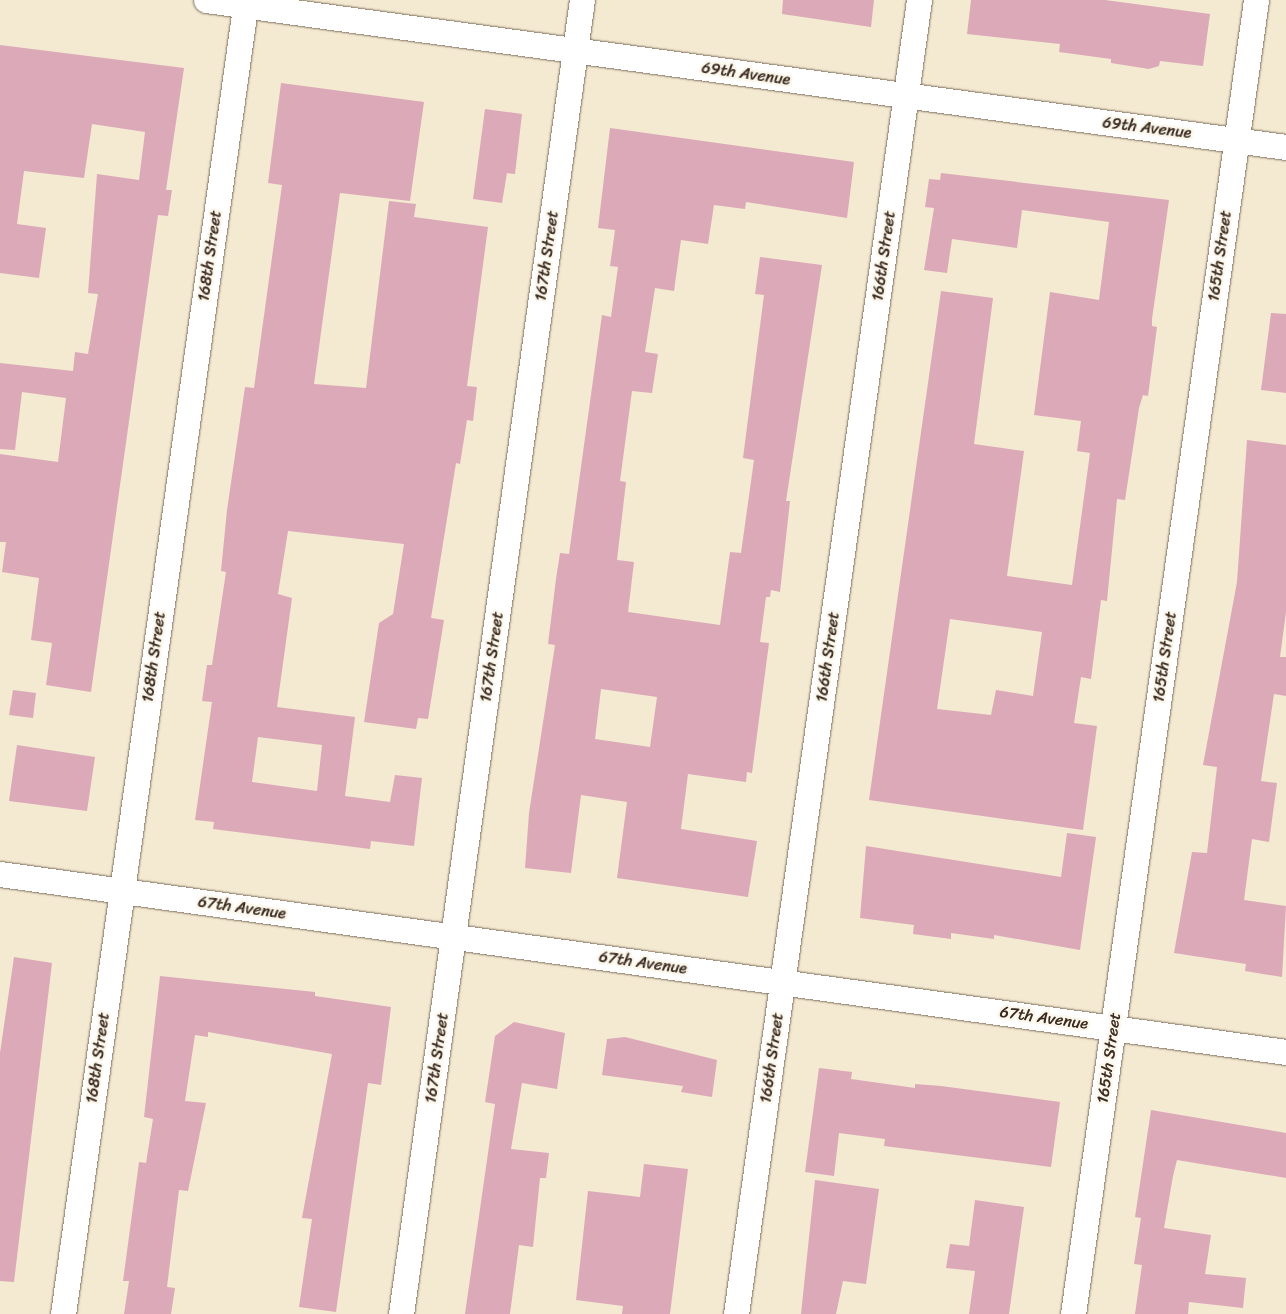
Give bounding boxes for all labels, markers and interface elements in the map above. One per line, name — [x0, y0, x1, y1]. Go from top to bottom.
street label: 69th Avenue — [700, 58, 792, 90]
street label: 69th Avenue — [1101, 113, 1193, 143]
street label: 168th Street — [194, 209, 226, 303]
street label: 165th Street — [1204, 209, 1236, 303]
street label: 167th Street — [531, 210, 563, 302]
street label: 166th Street — [868, 210, 900, 302]
street label: 168th Street — [138, 610, 170, 704]
street label: 165th Street — [1149, 610, 1181, 704]
street label: 167th Street — [476, 611, 508, 703]
street label: 166th Street — [812, 611, 844, 703]
street label: 67th Avenue — [197, 892, 287, 924]
street label: 67th Avenue — [598, 947, 688, 979]
street label: 67th Avenue — [999, 1002, 1089, 1034]
street label: 168th Street — [82, 1011, 114, 1105]
street label: 165th Street — [1093, 1011, 1125, 1105]
street label: 167th Street — [421, 1012, 453, 1104]
street label: 166th Street — [756, 1012, 788, 1104]

